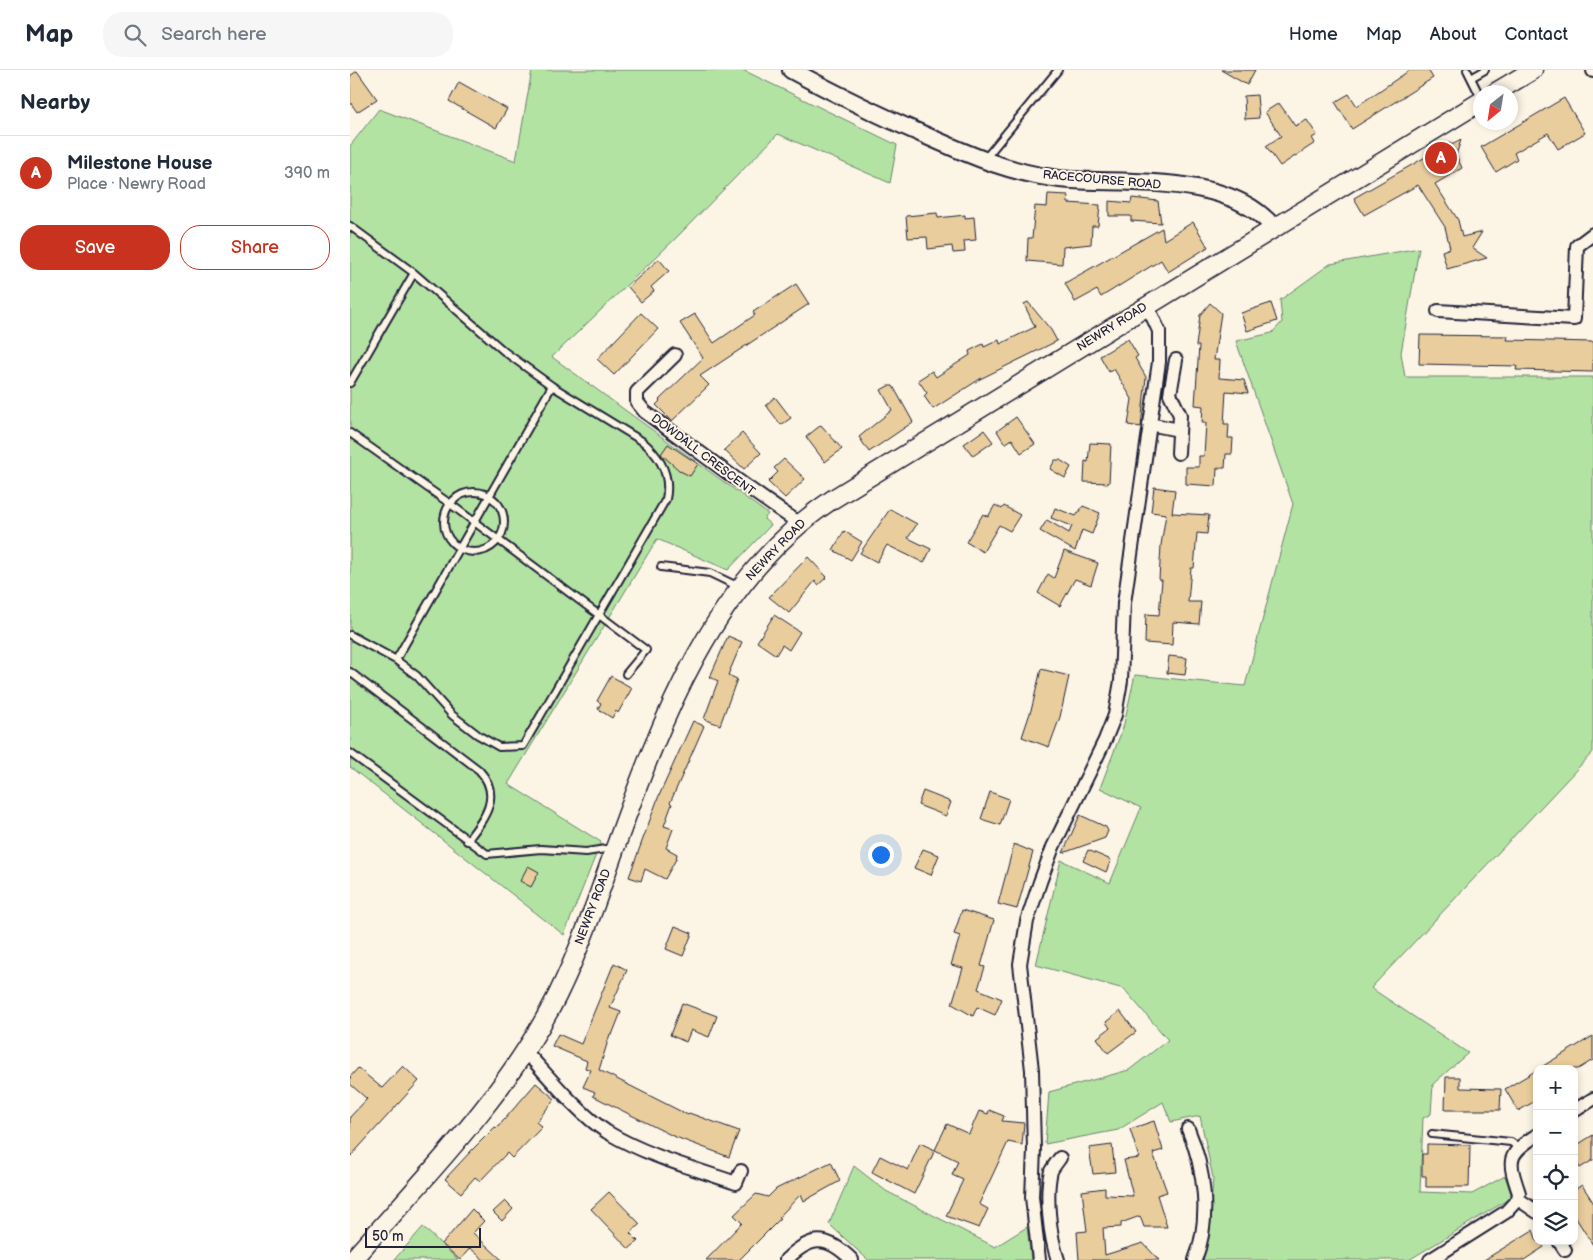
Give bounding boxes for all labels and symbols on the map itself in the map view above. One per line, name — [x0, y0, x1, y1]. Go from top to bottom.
north arrow — [1473, 85, 1518, 130]
pin: A — [1425, 139, 1457, 177]
street label: RACECOURSE ROAD — [1042, 167, 1162, 193]
street label: NEWRY ROAD — [1074, 299, 1150, 355]
street label: DOWDALL CRESCENT — [648, 411, 758, 499]
street label: NEWRY ROAD — [743, 516, 809, 584]
your location — [868, 842, 894, 868]
street label: NEWRY ROAD — [572, 867, 614, 947]
scale bar — [365, 1225, 481, 1248]

